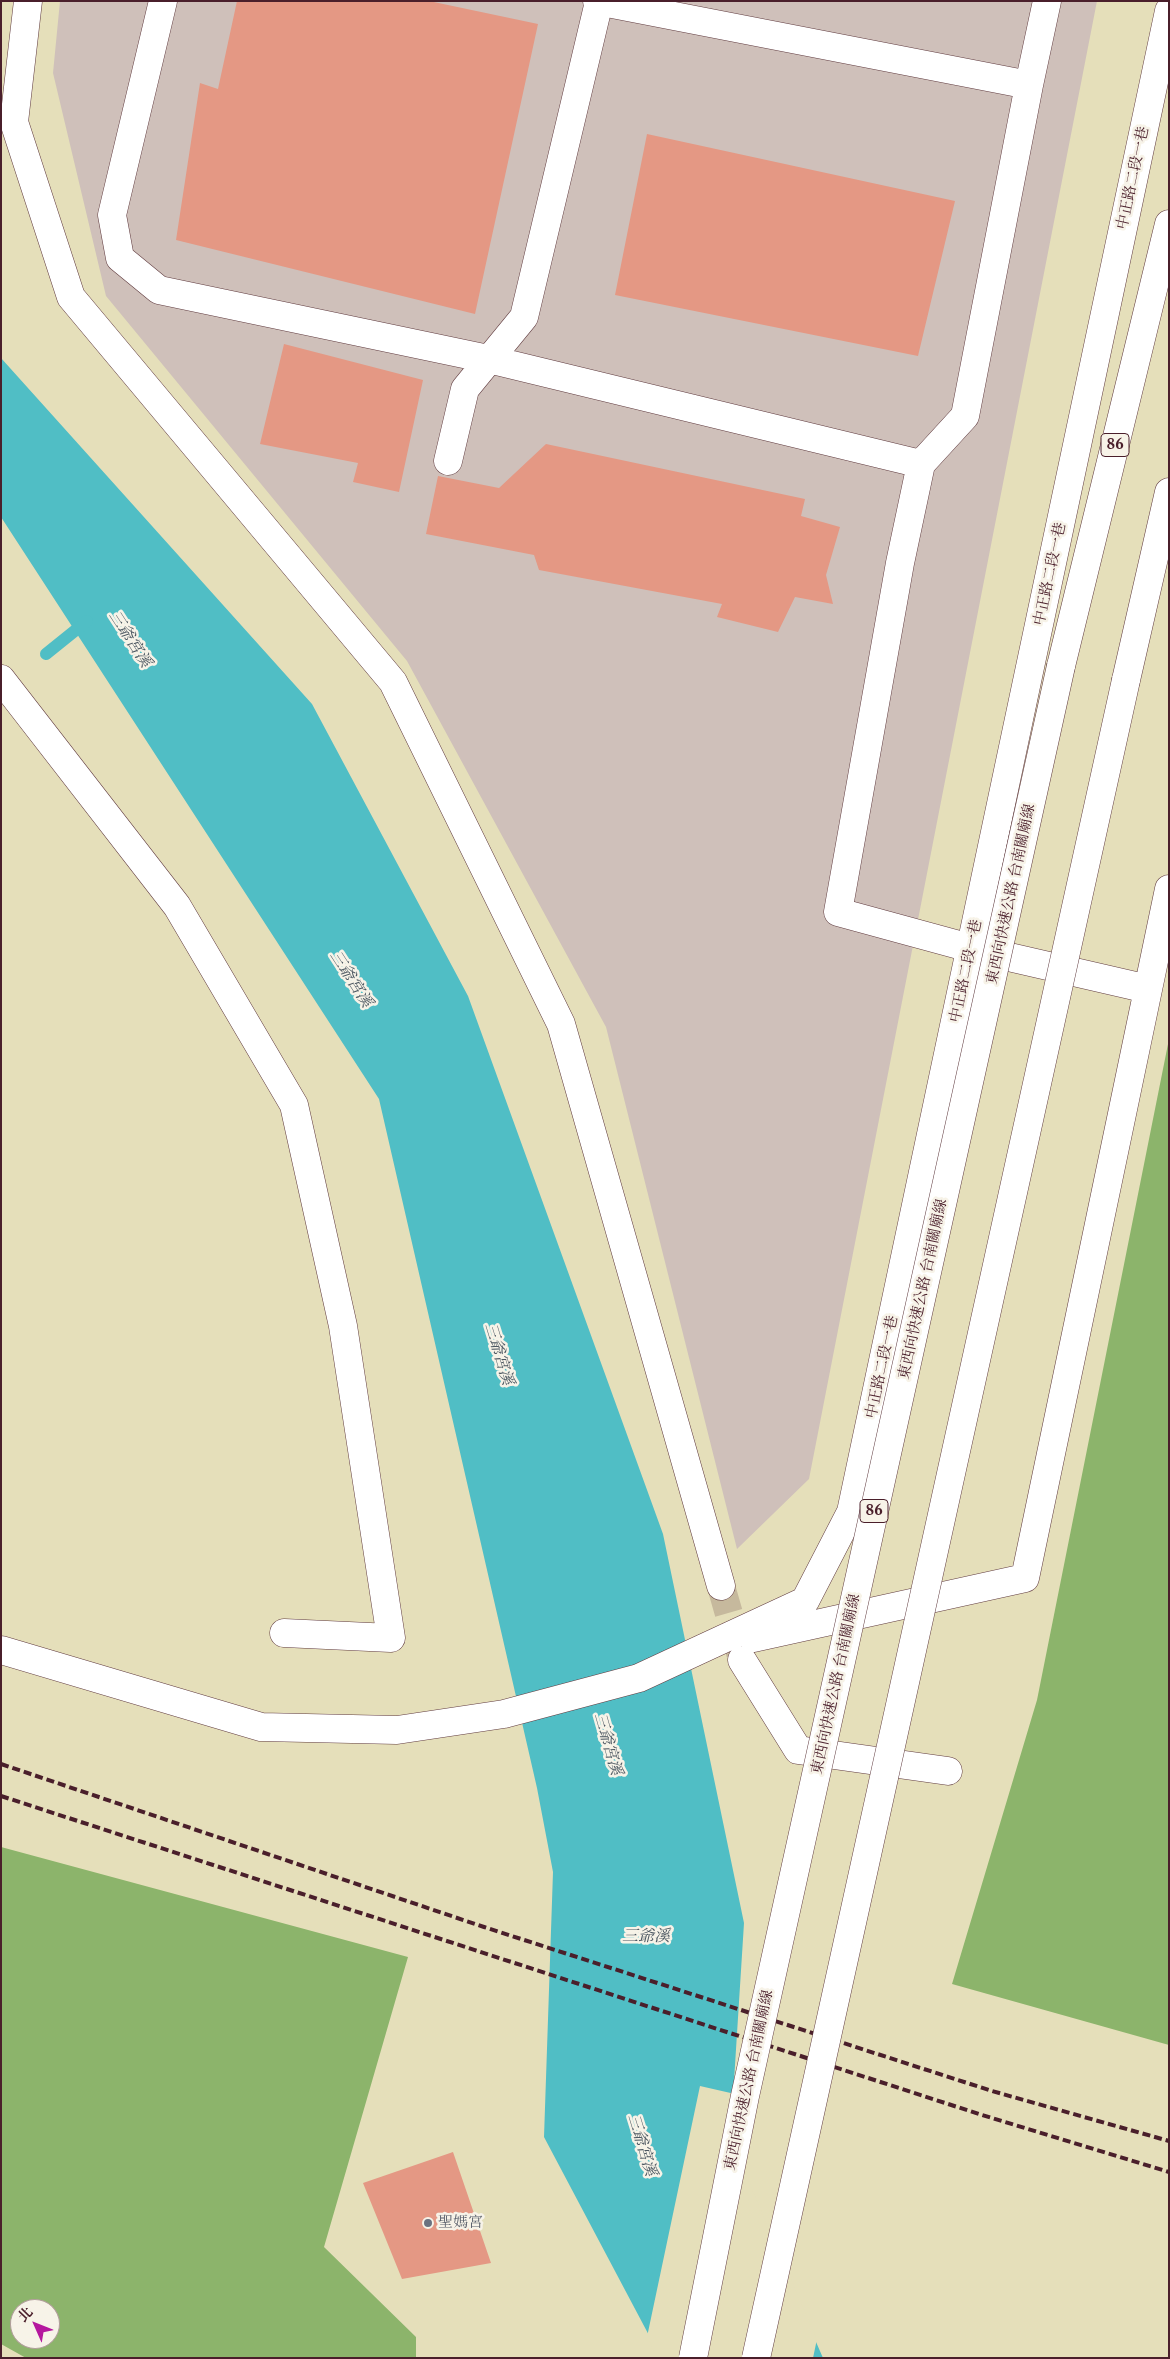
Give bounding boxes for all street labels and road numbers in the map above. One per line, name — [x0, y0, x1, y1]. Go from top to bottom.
street label: 中正路二段一巷 — [1113, 125, 1153, 231]
road number: 86 — [1101, 434, 1129, 456]
street label: 中正路二段一巷 — [1030, 521, 1070, 627]
street label: 東西向快速公路 台南關廟線 — [983, 802, 1039, 986]
street label: 中正路二段一巷 — [946, 918, 986, 1024]
street label: 東西向快速公路 台南關廟線 — [895, 1197, 951, 1381]
street label: 中正路二段一巷 — [862, 1314, 902, 1420]
road number: 86 — [860, 1500, 888, 1522]
street label: 東西向快速公路 台南關廟線 — [808, 1592, 864, 1776]
street label: 東西向快速公路 台南關廟線 — [721, 1988, 777, 2172]

